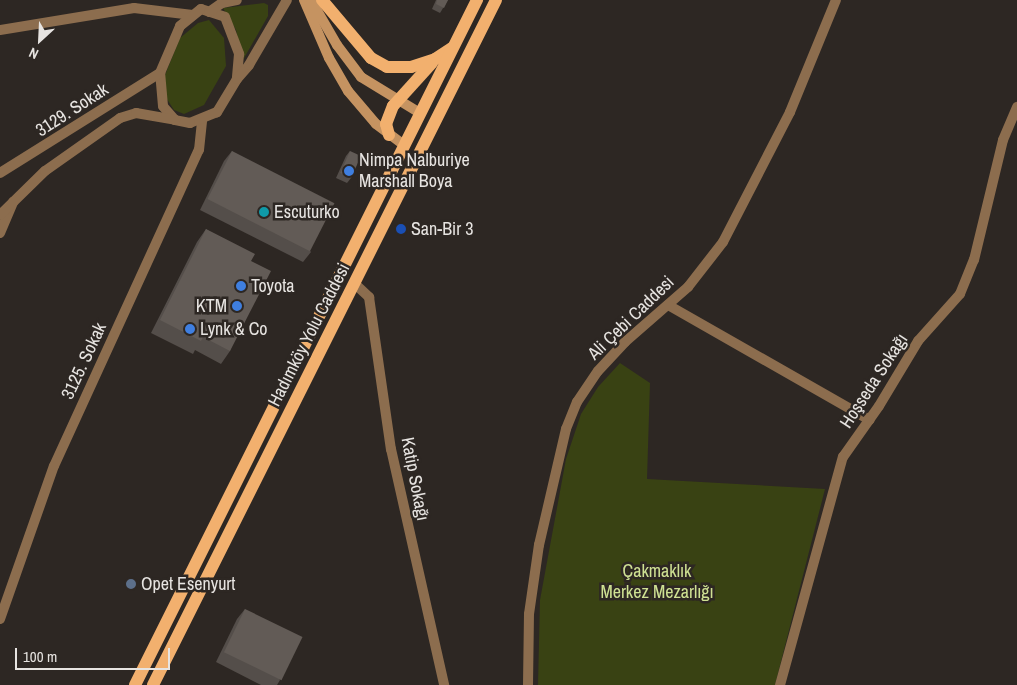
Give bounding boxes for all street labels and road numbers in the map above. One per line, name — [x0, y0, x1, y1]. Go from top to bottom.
street label: 3129. Sokak — [32, 79, 112, 141]
street label: Hadımköy Yolu Caddesi — [264, 260, 354, 410]
street label: Ali Çebi Caddesi — [583, 271, 679, 365]
street label: 3125. Sokak — [57, 319, 111, 403]
street label: Hoşseda Sokağı — [835, 330, 913, 432]
street label: Katip Sokağı — [396, 435, 434, 523]

